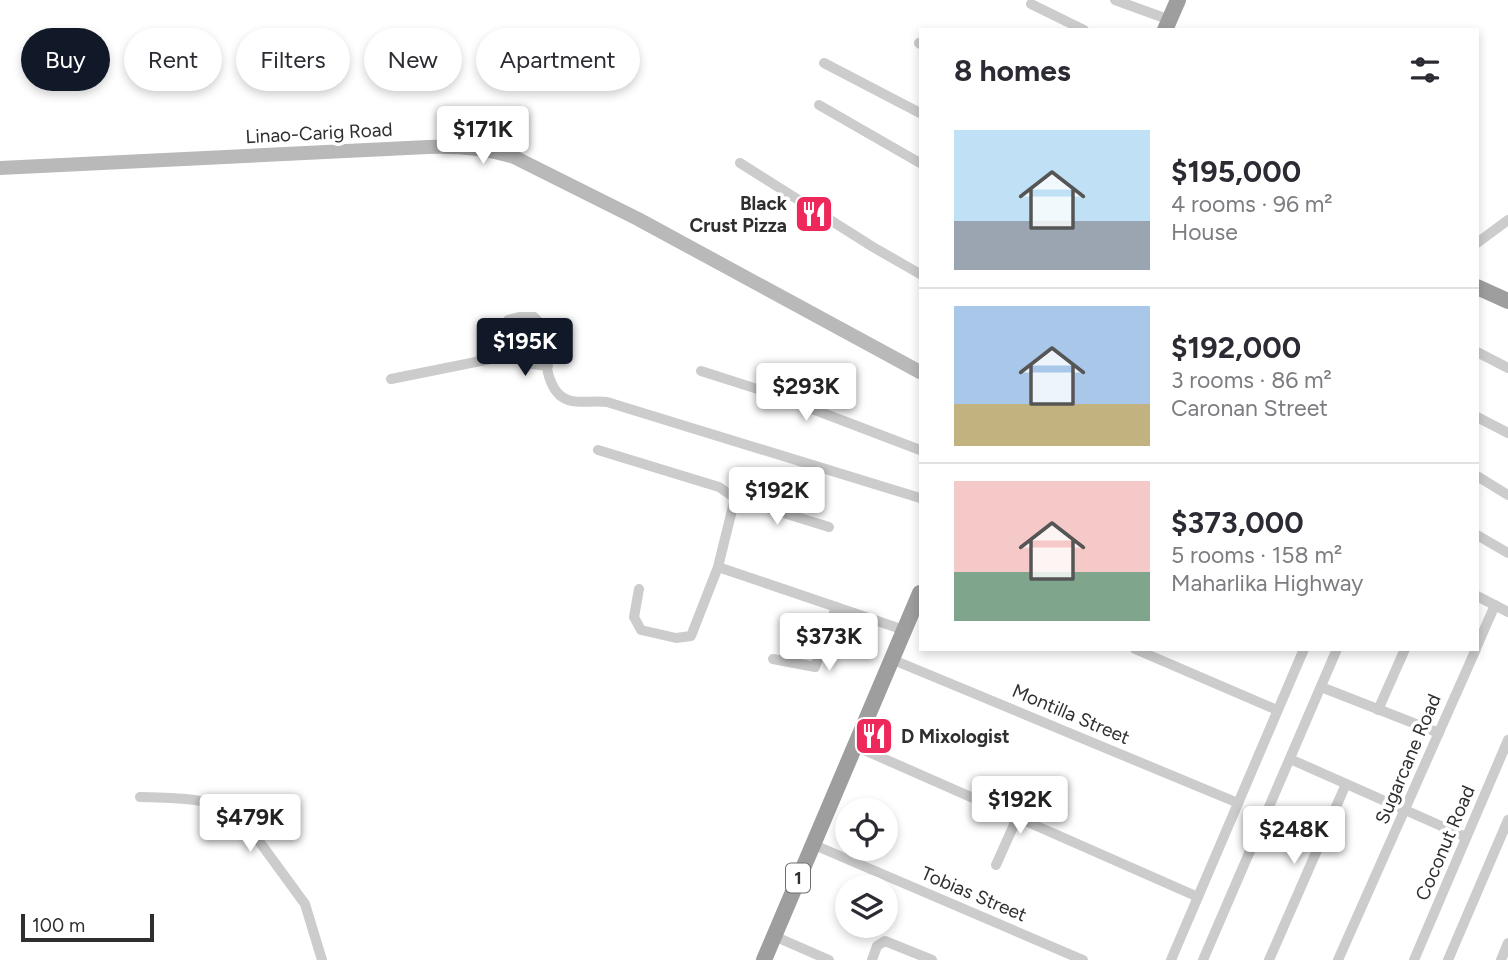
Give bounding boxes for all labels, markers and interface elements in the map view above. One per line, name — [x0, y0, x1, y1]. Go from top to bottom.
chip: Buy — [21, 28, 110, 91]
chip: Rent — [124, 28, 222, 91]
chip: Filters — [236, 28, 350, 91]
chip: New — [364, 28, 462, 91]
chip: Apartment — [476, 28, 640, 91]
icon: filters — [1406, 51, 1444, 89]
text: 8 homes — [954, 52, 1071, 89]
pin: $171K — [434, 106, 532, 166]
text: $171K — [453, 115, 513, 143]
street label: Linao-Carig Road — [245, 118, 393, 148]
text: $195,000 — [1171, 153, 1301, 190]
icon: home — [1010, 158, 1094, 242]
text: 4 rooms · 96 m² — [1171, 190, 1333, 218]
place label: Black Crust Pizza — [690, 192, 788, 237]
restaurant icon: Black Crust Pizza — [793, 193, 835, 235]
text: House — [1171, 218, 1238, 246]
pin: $195K — [476, 318, 574, 378]
text: $195K — [493, 327, 557, 355]
text: $192,000 — [1171, 329, 1301, 366]
icon: home — [1010, 334, 1094, 418]
pin: $293K — [757, 364, 855, 423]
text: 3 rooms · 86 m² — [1171, 366, 1332, 394]
text: $293K — [772, 372, 840, 400]
text: Caronan Street — [1171, 394, 1328, 422]
pin: $192K — [728, 468, 826, 527]
text: $192K — [745, 476, 809, 504]
text: $373,000 — [1171, 504, 1304, 541]
icon: home — [1010, 509, 1094, 593]
text: 5 rooms · 158 m² — [1171, 541, 1342, 569]
text: Maharlika Highway — [1171, 569, 1363, 597]
pin: $373K — [780, 614, 878, 673]
text: $373K — [796, 622, 862, 650]
street label: Montilla Street — [1009, 679, 1133, 749]
street label: Sugarcane Road — [1370, 691, 1446, 827]
restaurant icon: D Mixologist — [853, 715, 895, 757]
place label: D Mixologist — [901, 725, 1010, 748]
pin: $192K — [971, 776, 1069, 836]
street label: Coconut Road — [1410, 782, 1480, 904]
text: $192K — [988, 785, 1052, 813]
pin: $479K — [201, 794, 299, 854]
map controls — [835, 798, 898, 938]
button: locate — [835, 798, 898, 861]
text: $479K — [216, 803, 284, 831]
pin: $248K — [1245, 806, 1343, 866]
text: $248K — [1259, 815, 1329, 843]
street label: Tobias Street — [918, 861, 1030, 927]
road number: 1 — [786, 864, 810, 892]
button: layers — [835, 875, 898, 938]
scale bar — [21, 911, 154, 943]
text: 100 m — [32, 914, 85, 937]

